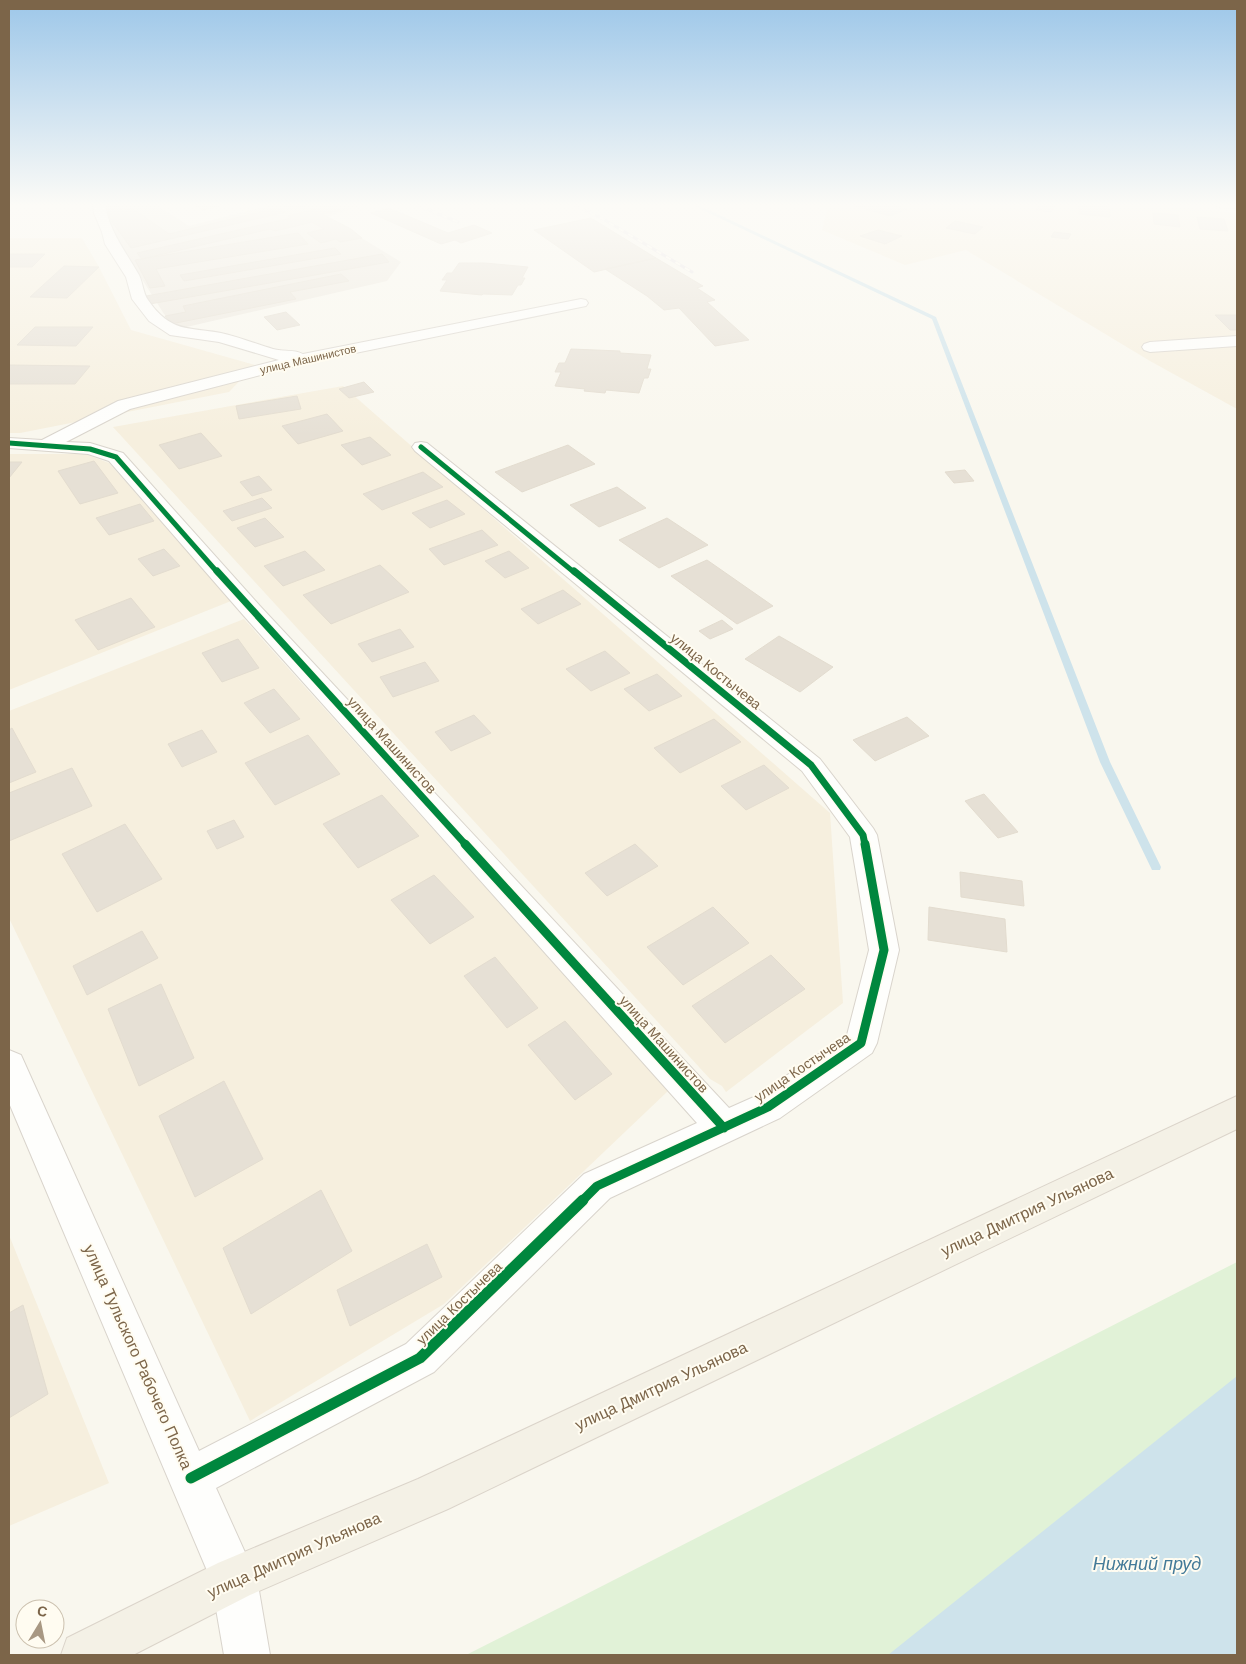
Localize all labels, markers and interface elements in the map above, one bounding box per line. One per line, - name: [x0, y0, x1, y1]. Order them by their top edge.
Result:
- street label: улица Машинистов: [259, 342, 357, 376]
- street label: улица Костычева: [667, 630, 765, 713]
- street label: улица Машинистов: [344, 693, 440, 797]
- street label: улица Машинистов: [616, 992, 712, 1096]
- street label: улица Костычева: [751, 1029, 853, 1105]
- street label: улица Дмитрия Ульянова: [938, 1165, 1116, 1259]
- street label: улица Тульского Рабочего Полка: [81, 1242, 195, 1472]
- street label: улица Костычева: [413, 1258, 505, 1348]
- street label: улица Дмитрия Ульянова: [572, 1339, 750, 1433]
- street label: улица Дмитрия Ульянова: [205, 1509, 383, 1601]
- water label: Нижний пруд: [1093, 1554, 1201, 1574]
- north arrow: [15, 1599, 65, 1649]
- text: С: [36, 1602, 49, 1620]

